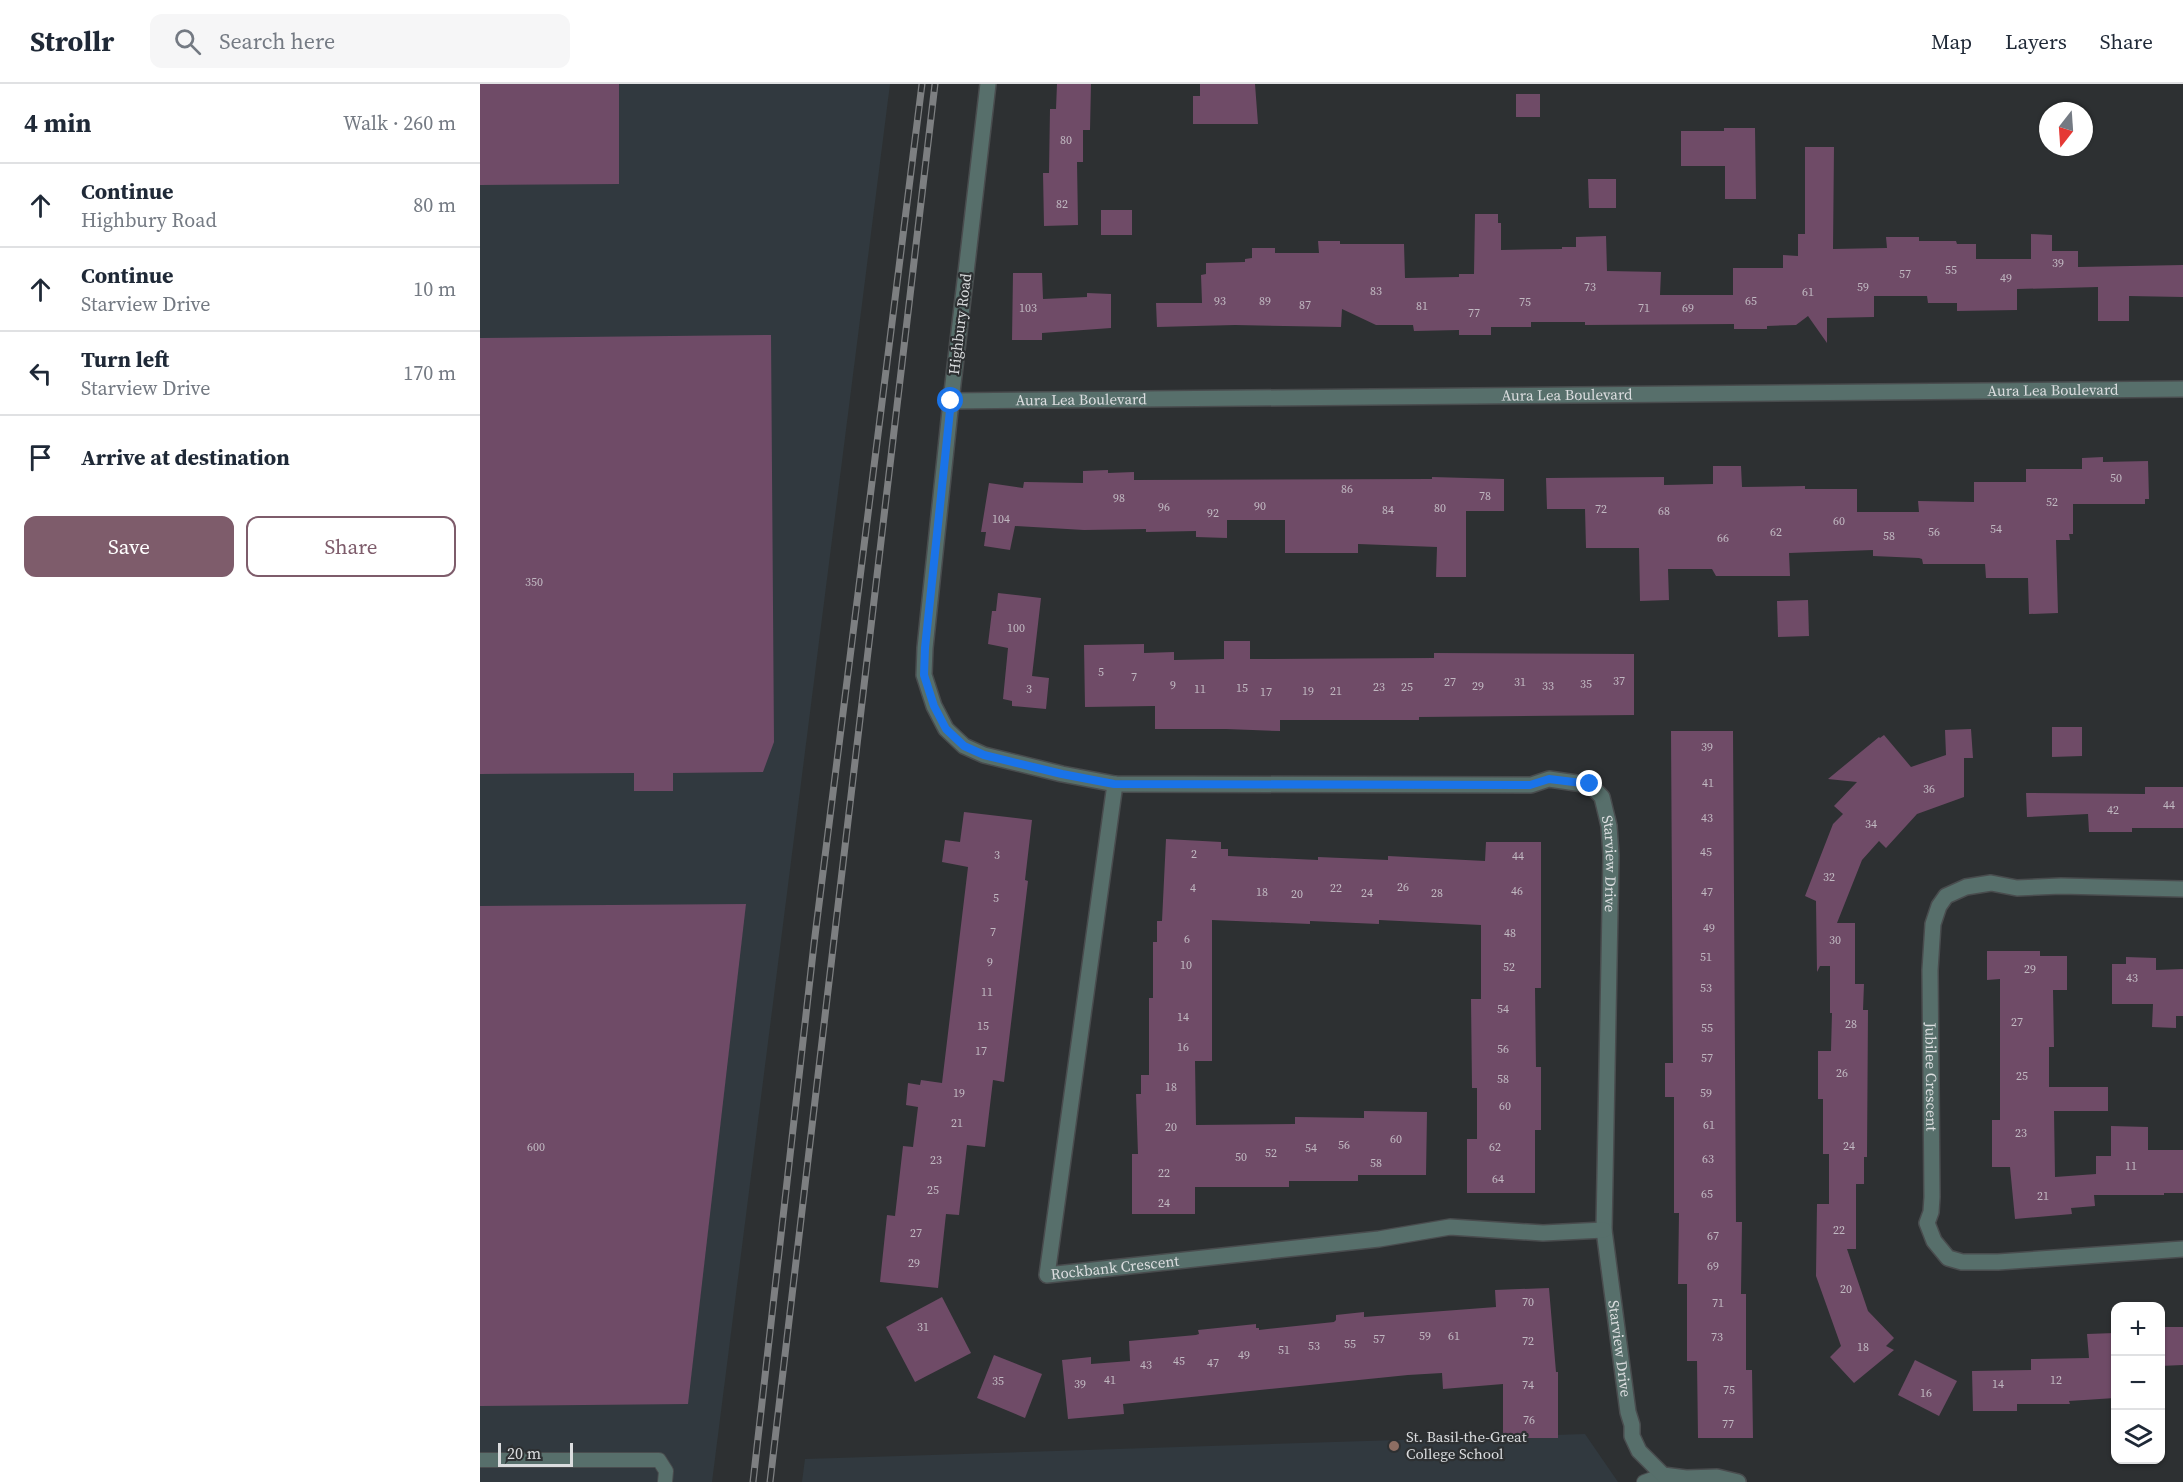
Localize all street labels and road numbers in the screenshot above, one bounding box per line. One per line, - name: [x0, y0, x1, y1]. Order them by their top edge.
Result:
- street label: Highbury Road: [943, 272, 976, 376]
- street label: Aura Lea Boulevard: [1987, 379, 2119, 401]
- street label: Aura Lea Boulevard: [1501, 383, 1633, 406]
- street label: Aura Lea Boulevard: [1015, 388, 1147, 410]
- street label: Starview Drive: [1597, 813, 1622, 913]
- street label: Jubilee Crescent: [1920, 1021, 1942, 1132]
- street label: Rockbank Crescent: [1050, 1250, 1180, 1285]
- street label: Starview Drive: [1603, 1299, 1637, 1399]

